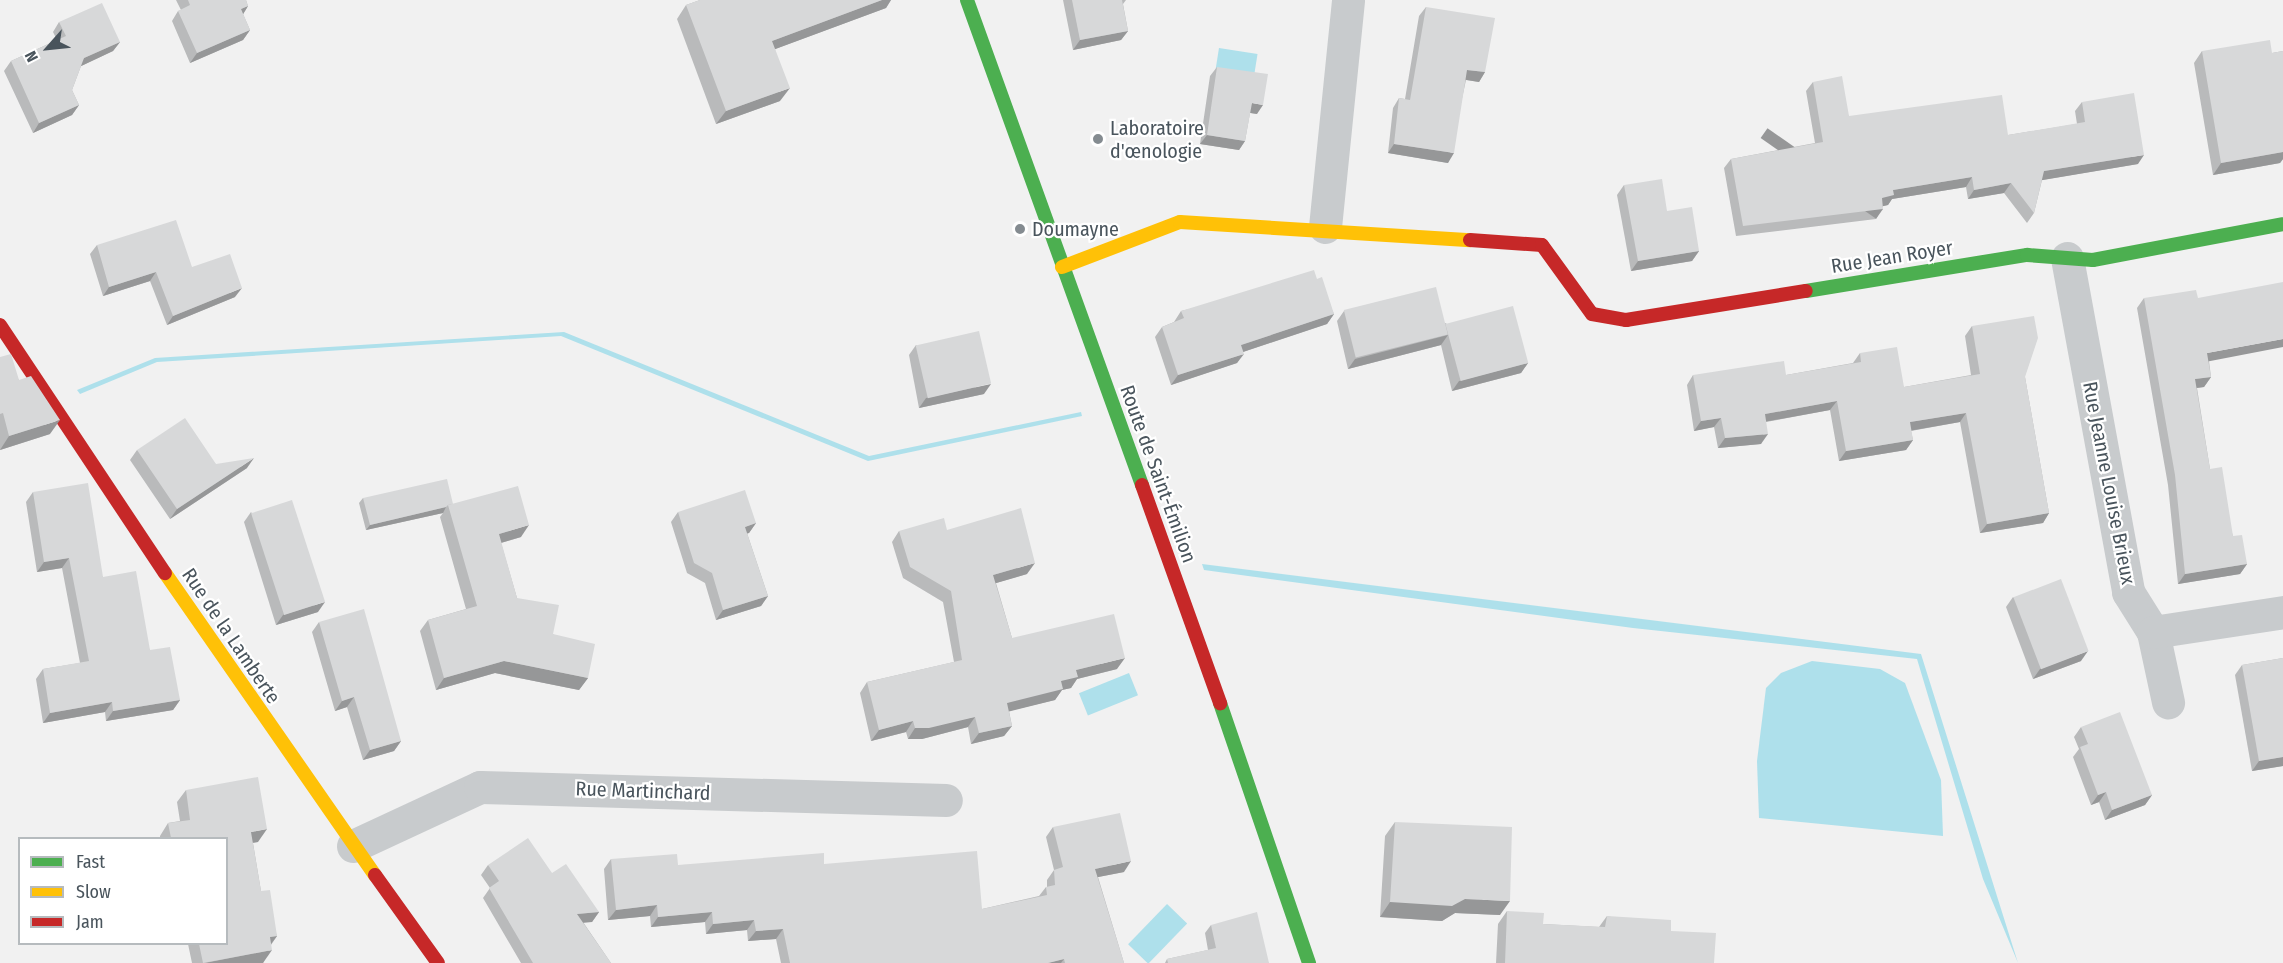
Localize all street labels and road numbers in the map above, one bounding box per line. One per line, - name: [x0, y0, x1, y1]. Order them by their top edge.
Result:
- street label: Rue Jean Royer: [1829, 236, 1955, 278]
- street label: Rue Jeanne Louise Brieux: [2078, 380, 2140, 586]
- street label: Route de Saint-Émilion: [1115, 382, 1201, 566]
- street label: Rue de la Lamberte: [177, 564, 285, 708]
- street label: Rue Martinchard: [575, 777, 711, 805]

